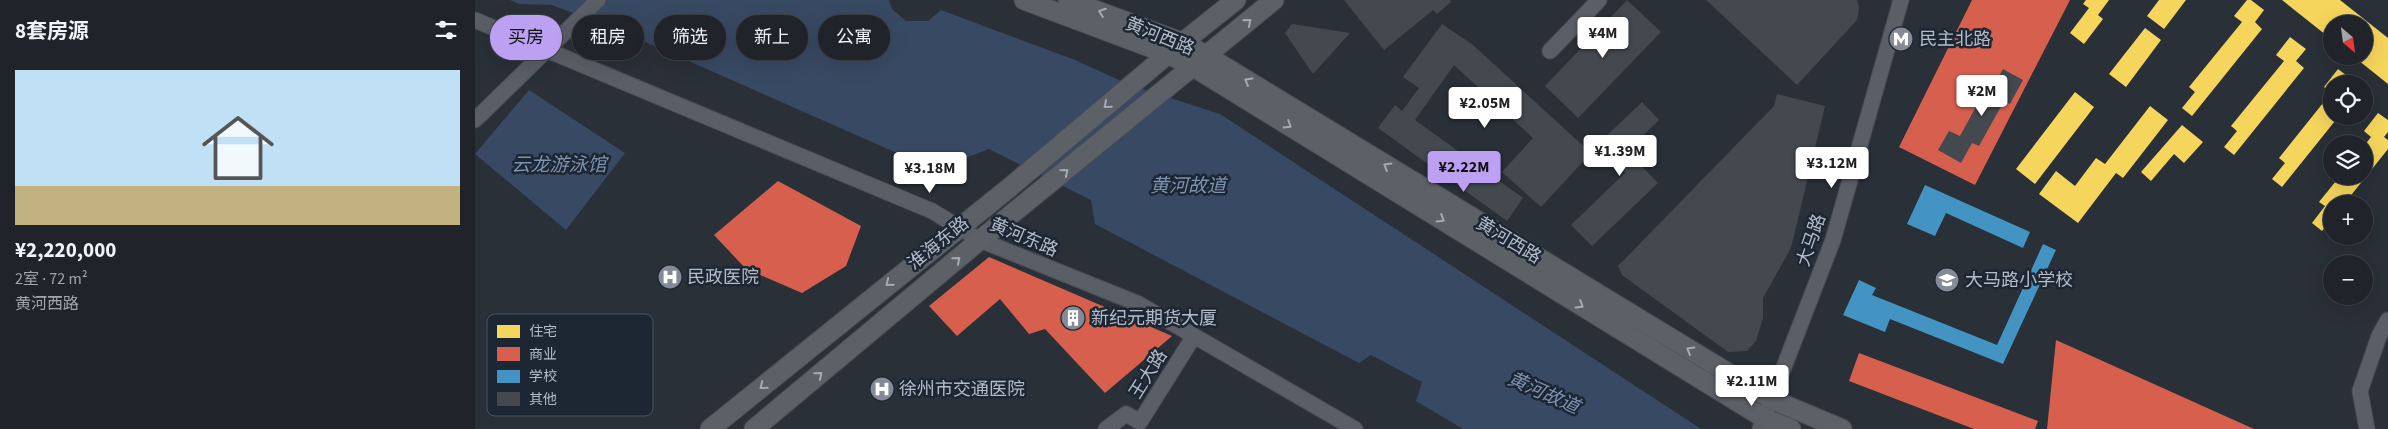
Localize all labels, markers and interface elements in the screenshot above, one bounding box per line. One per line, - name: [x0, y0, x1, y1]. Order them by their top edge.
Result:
- one-way arrow: [1098, 8, 1107, 18]
- street label: 黄河西路: [1122, 11, 1198, 62]
- chip: 买房: [490, 15, 562, 60]
- chip: 租房: [572, 15, 644, 60]
- chip: 筛选: [654, 15, 726, 60]
- chip: 新上: [736, 15, 808, 60]
- chip: 公寓: [818, 15, 890, 60]
- north arrow: [2323, 15, 2373, 65]
- map controls: [2323, 15, 2373, 305]
- text: 8套房源: [15, 16, 89, 46]
- icon: filters: [432, 16, 460, 44]
- pin: ¥4M: [1579, 17, 1627, 59]
- one-way arrow: [1242, 19, 1251, 27]
- text: ¥4M: [1588, 22, 1618, 44]
- metro station icon: 民主北路: [1888, 26, 1914, 52]
- place label: 民主北路: [1919, 27, 1991, 52]
- pin: ¥2M: [1958, 74, 2006, 117]
- button: locate: [2323, 75, 2373, 125]
- one-way arrow: [1245, 78, 1254, 88]
- text: ¥2M: [1967, 80, 1997, 102]
- pin: ¥2.05M: [1444, 86, 1526, 129]
- text: ¥2.05M: [1460, 92, 1510, 114]
- one-way arrow: [1104, 100, 1113, 108]
- icon: home: [193, 103, 283, 193]
- one-way arrow: [1283, 119, 1292, 129]
- pin: ¥1.39M: [1579, 134, 1661, 177]
- button: layers: [2323, 135, 2373, 185]
- text: ¥1.39M: [1595, 140, 1645, 162]
- pin: ¥3.12M: [1791, 146, 1873, 189]
- pin: ¥2.22M: [1423, 150, 1505, 193]
- water label: 云龙游泳馆: [511, 152, 609, 179]
- pin: ¥3.18M: [889, 152, 971, 194]
- text: ¥3.12M: [1807, 152, 1857, 174]
- text: ¥2.22M: [1439, 156, 1489, 178]
- text: ¥3.18M: [905, 157, 955, 179]
- one-way arrow: [1384, 162, 1393, 172]
- one-way arrow: [1060, 168, 1069, 177]
- water label: 黄河故道: [1150, 173, 1229, 200]
- button: +: [2323, 195, 2373, 245]
- street label: 淮海东路: [902, 211, 974, 276]
- street label: 黄河西路: [1471, 211, 1546, 270]
- street label: 大马路: [1791, 211, 1832, 270]
- street label: 黄河东路: [986, 212, 1062, 263]
- one-way arrow: [1436, 213, 1445, 223]
- text: ¥2,220,000: [15, 235, 116, 265]
- button: −: [2323, 255, 2373, 305]
- one-way arrow: [951, 256, 960, 265]
- hospital icon: 民政医院: [657, 264, 683, 290]
- place label: 民政医院: [687, 265, 759, 290]
- school or university icon: 大马路小学校: [1934, 267, 1960, 293]
- text: 2室 · 72 m²: [15, 268, 88, 290]
- place label: 大马路小学校: [1965, 268, 2073, 293]
- one-way arrow: [885, 278, 894, 287]
- text: 黄河西路: [15, 293, 79, 315]
- one-way arrow: [1574, 298, 1583, 308]
- building icon: 新纪元期货大厦: [1060, 305, 1086, 331]
- place label: 新纪元期货大厦: [1091, 306, 1217, 331]
- legend: [487, 314, 653, 416]
- text: 住宅: [529, 322, 557, 342]
- text: 商业: [529, 345, 557, 365]
- street label: 王大路: [1124, 345, 1173, 404]
- one-way arrow: [1687, 347, 1696, 357]
- pin: ¥2.11M: [1711, 364, 1793, 407]
- water label: 黄河故道: [1503, 366, 1586, 422]
- text: 学校: [529, 367, 557, 387]
- text: ¥2.11M: [1727, 370, 1777, 392]
- one-way arrow: [813, 372, 822, 381]
- hospital icon: 徐州市交通医院: [869, 376, 895, 402]
- place label: 徐州市交通医院: [899, 377, 1025, 402]
- one-way arrow: [759, 380, 768, 389]
- text: 其他: [529, 390, 557, 410]

